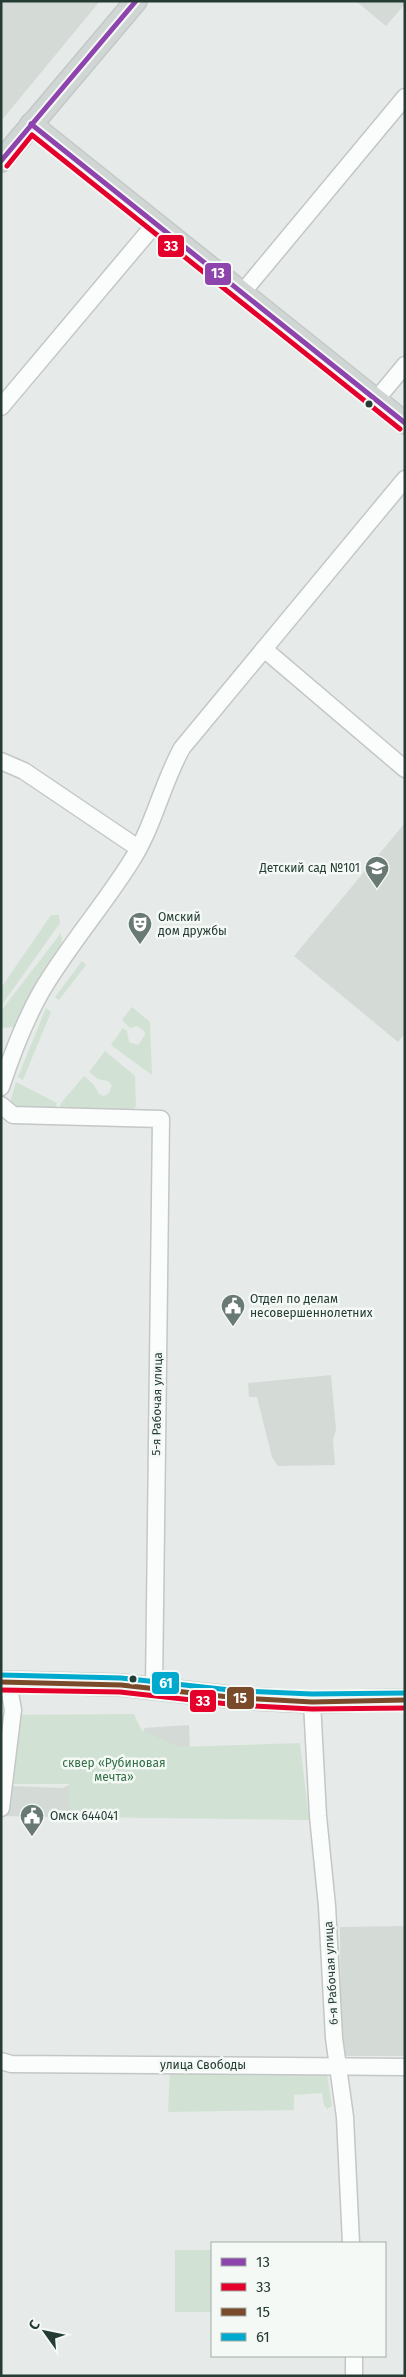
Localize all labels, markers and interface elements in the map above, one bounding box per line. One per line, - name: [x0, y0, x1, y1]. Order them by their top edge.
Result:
- line badge: 33: [157, 234, 185, 258]
- text: 33: [163, 238, 178, 255]
- line badge: 13: [204, 262, 232, 286]
- text: 13: [211, 265, 225, 282]
- unlabelled marker: [364, 399, 374, 409]
- school or university icon: Детский сад №101: [364, 855, 390, 889]
- place label: Детский сад №101: [258, 861, 360, 875]
- place label: Омский дом дружбы: [158, 910, 227, 938]
- theatre icon: Омский дом дружбы: [127, 911, 153, 945]
- place label: Отдел по делам несовершеннолетних: [250, 1292, 373, 1320]
- public building icon: Отдел по делам несовершеннолетних: [220, 1293, 246, 1327]
- street label: 5-я Рабочая улица: [149, 1352, 165, 1456]
- line badge: 61: [151, 1671, 180, 1695]
- unlabelled marker: [128, 1674, 138, 1684]
- text: 61: [159, 1675, 173, 1692]
- line badge: 15: [226, 1686, 255, 1710]
- line badge: 33: [189, 1689, 217, 1713]
- text: 15: [233, 1690, 247, 1707]
- text: 33: [195, 1693, 210, 1710]
- park label: сквер «Рубиновая мечта»: [62, 1756, 166, 1784]
- public building icon: Омск 644041: [19, 1803, 45, 1837]
- place label: Омск 644041: [50, 1809, 118, 1823]
- street label: 6-я Рабочая улица: [321, 1921, 341, 2025]
- street label: улица Свободы: [160, 2058, 246, 2072]
- legend: [211, 2242, 386, 2357]
- text: 13: [256, 2253, 270, 2271]
- text: 33: [256, 2278, 271, 2296]
- text: 15: [256, 2303, 270, 2321]
- north arrow: [20, 2307, 70, 2357]
- text: С: [25, 2317, 44, 2333]
- text: 61: [256, 2328, 270, 2346]

